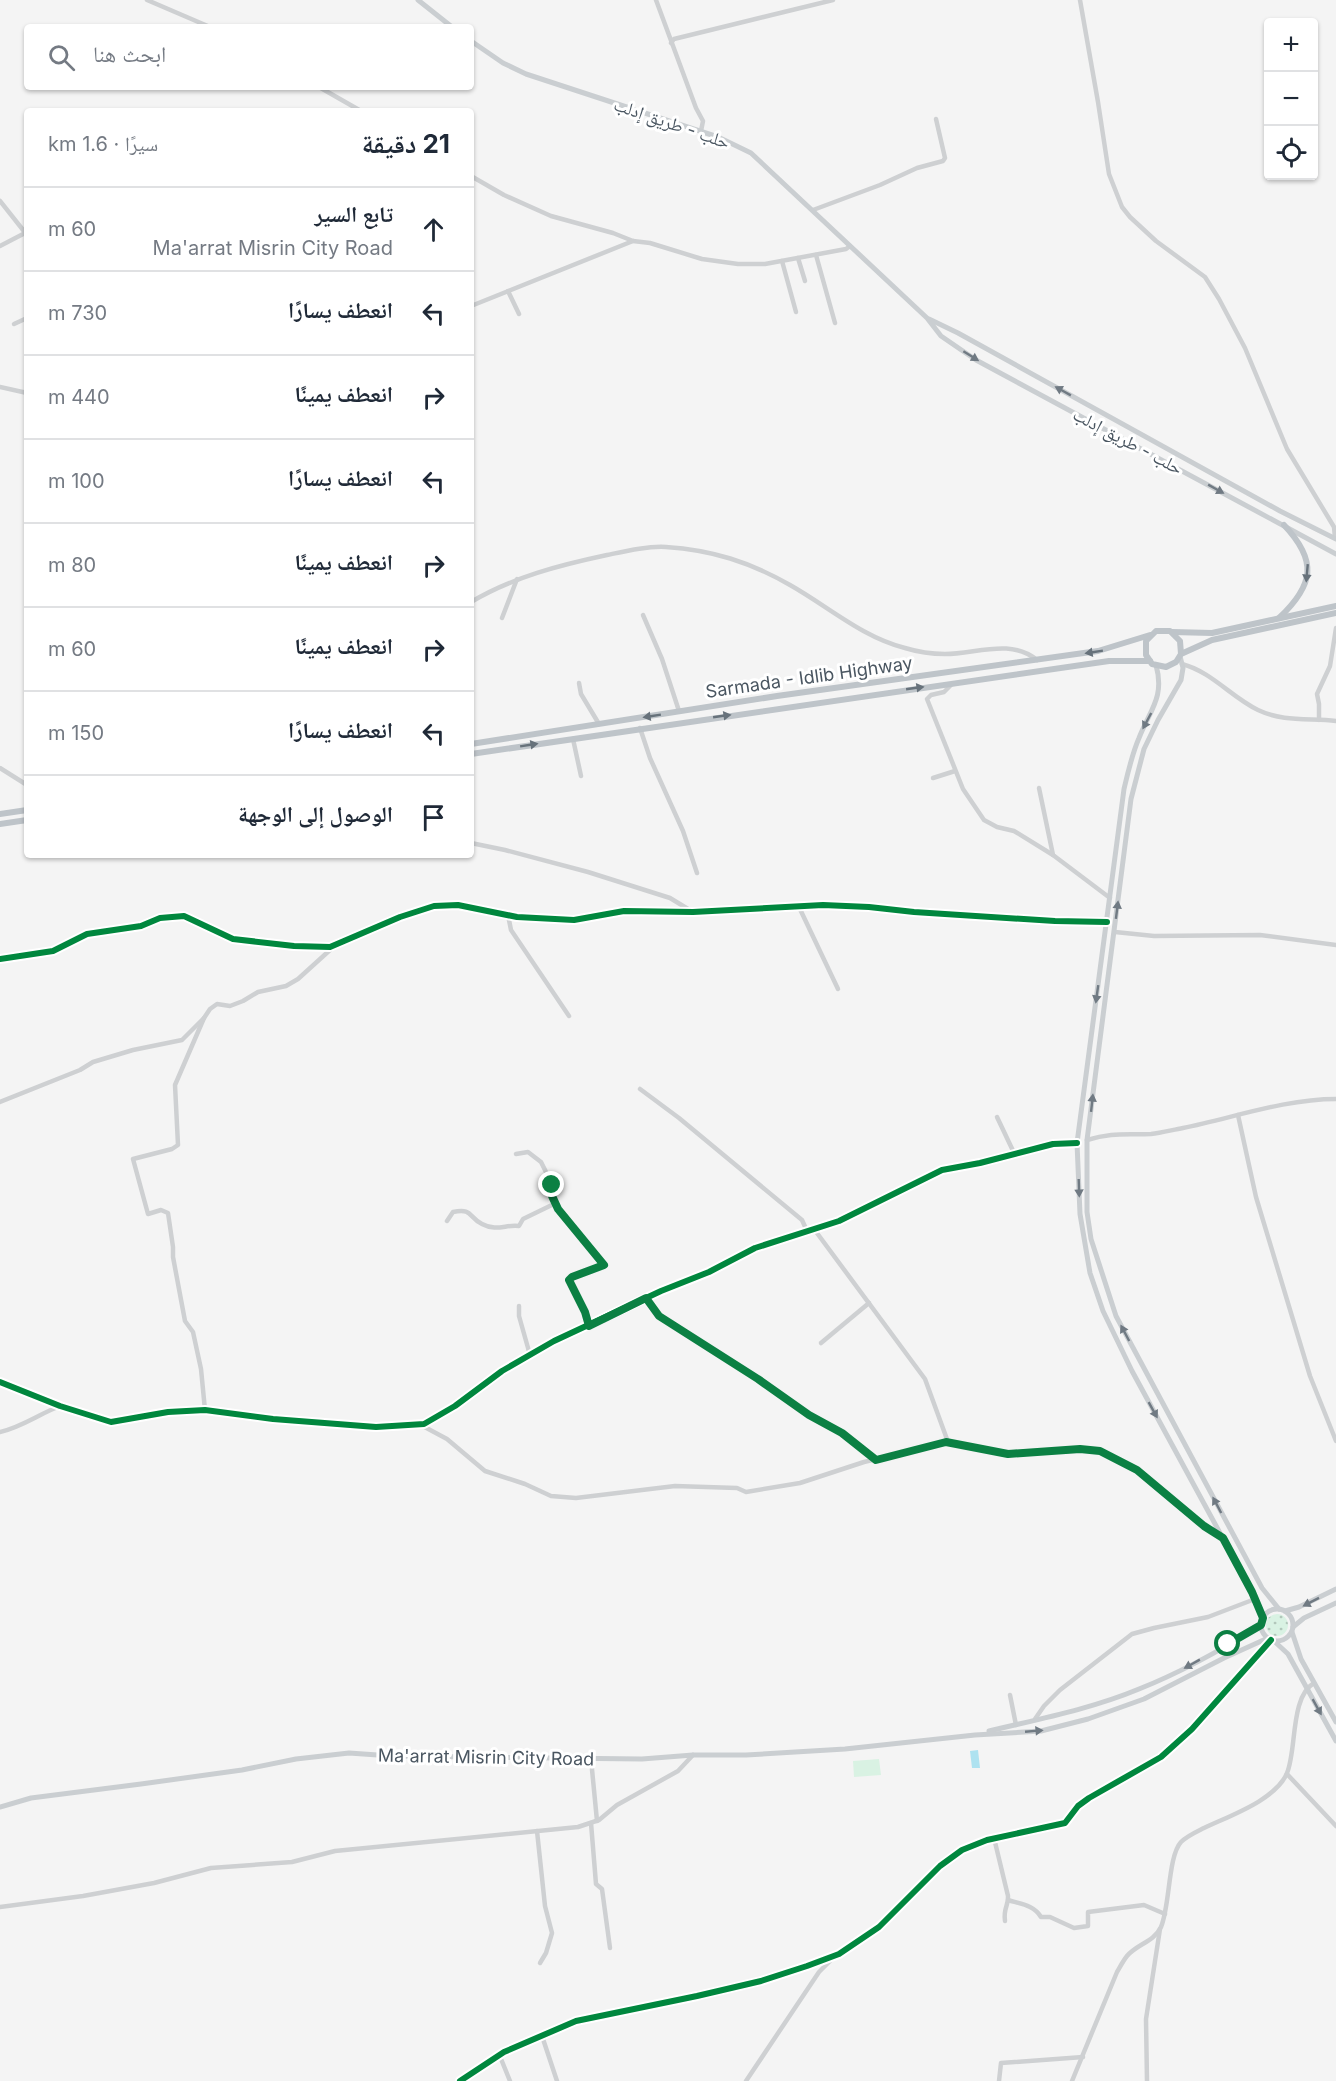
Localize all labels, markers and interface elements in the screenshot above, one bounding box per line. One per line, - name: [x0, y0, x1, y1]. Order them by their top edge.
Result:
- map controls: [1264, 18, 1318, 180]
- button: +: [1264, 18, 1318, 72]
- search box: [24, 24, 474, 90]
- icon: search: [45, 41, 78, 74]
- text: ابحث هنا: [93, 41, 166, 67]
- button: −: [1264, 72, 1318, 126]
- street label: حلب - طريق إدلب: [611, 93, 733, 154]
- button: locate: [1264, 126, 1318, 180]
- text: 21 دقيقة: [362, 128, 450, 159]
- text: سيرًا · 1.6 km: [48, 132, 158, 156]
- text: تابع السير: [314, 201, 393, 227]
- icon: ahead: [417, 213, 450, 246]
- text: 60 m: [48, 217, 96, 241]
- text: Ma'arrat Misrin City Road: [153, 236, 393, 260]
- text: انعطف يسارًا: [288, 297, 393, 323]
- icon: left: [417, 297, 450, 330]
- text: 730 m: [48, 301, 107, 325]
- one-way arrow: [963, 350, 979, 361]
- text: انعطف يمينًا: [294, 381, 393, 407]
- icon: right: [417, 381, 450, 414]
- text: 440 m: [48, 385, 110, 409]
- one-way arrow: [1055, 386, 1071, 397]
- street label: حلب - طريق إدلب: [1069, 403, 1186, 480]
- text: انعطف يسارًا: [288, 465, 393, 491]
- icon: left: [417, 465, 450, 498]
- text: 100 m: [48, 469, 105, 493]
- one-way arrow: [1208, 484, 1225, 494]
- text: انعطف يمينًا: [294, 549, 393, 575]
- icon: right: [417, 549, 450, 582]
- text: 80 m: [48, 553, 96, 577]
- one-way arrow: [1302, 564, 1312, 583]
- text: انعطف يمينًا: [294, 633, 393, 659]
- icon: right: [417, 633, 450, 666]
- text: 60 m: [48, 637, 96, 661]
- one-way arrow: [1084, 647, 1103, 656]
- street label: Sarmada - Idlib Highway: [704, 652, 914, 702]
- one-way arrow: [905, 684, 924, 693]
- one-way arrow: [642, 711, 661, 720]
- one-way arrow: [712, 712, 731, 721]
- one-way arrow: [1142, 713, 1152, 730]
- text: انعطف يسارًا: [288, 717, 393, 743]
- icon: left: [417, 717, 450, 750]
- text: 150 m: [48, 721, 104, 745]
- one-way arrow: [519, 741, 538, 750]
- text: الوصول إلى الوجهة: [238, 801, 393, 827]
- icon: arrive: [417, 801, 450, 834]
- one-way arrow: [1113, 900, 1122, 919]
- one-way arrow: [1092, 985, 1101, 1004]
- one-way arrow: [1087, 1093, 1096, 1112]
- route end: [538, 1171, 564, 1197]
- one-way arrow: [1074, 1178, 1083, 1197]
- one-way arrow: [1120, 1324, 1130, 1341]
- one-way arrow: [1148, 1401, 1158, 1418]
- one-way arrow: [1212, 1496, 1222, 1513]
- one-way arrow: [1302, 1596, 1320, 1606]
- route start: [1214, 1630, 1240, 1656]
- one-way arrow: [1183, 1659, 1200, 1669]
- one-way arrow: [1312, 1698, 1322, 1715]
- one-way arrow: [1024, 1726, 1043, 1736]
- street label: Ma'arrat Misrin City Road: [378, 1745, 594, 1769]

